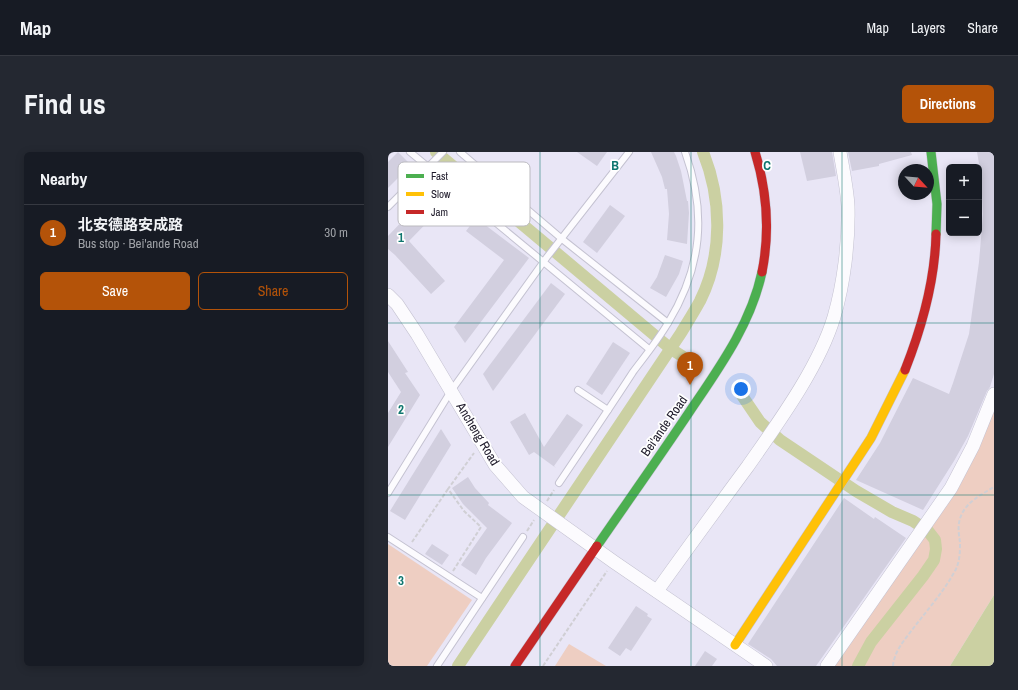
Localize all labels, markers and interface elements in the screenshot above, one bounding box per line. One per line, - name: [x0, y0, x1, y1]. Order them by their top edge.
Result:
- text: Map: [20, 15, 51, 41]
- text: Map: [867, 19, 889, 37]
- text: Layers: [911, 19, 945, 37]
- text: Share: [967, 19, 998, 37]
- text: Find us: [24, 85, 106, 123]
- button: Directions: [902, 85, 994, 123]
- text: B: [611, 157, 619, 174]
- text: C: [763, 157, 771, 174]
- legend: [398, 162, 530, 226]
- north arrow: [898, 164, 934, 200]
- map controls: [946, 164, 982, 236]
- button: +: [946, 164, 982, 200]
- text: Nearby: [40, 167, 87, 190]
- text: Fast: [431, 169, 449, 183]
- text: Slow: [431, 187, 451, 201]
- button: −: [946, 200, 982, 236]
- text: Jam: [431, 205, 448, 219]
- text: 北安德路安成路: [78, 214, 183, 235]
- text: 1: [50, 224, 56, 241]
- text: 30 m: [324, 224, 348, 241]
- text: 1: [398, 229, 404, 246]
- text: Bus stop · Bei'ande Road: [78, 235, 199, 252]
- button: Save: [40, 272, 190, 310]
- button: Share: [198, 272, 348, 310]
- pin: 1: [677, 352, 703, 385]
- your location: [731, 379, 751, 399]
- street label: Bei'ande Road: [637, 392, 691, 460]
- street label: Ancheng Road: [452, 399, 503, 469]
- text: 2: [398, 401, 404, 418]
- text: 3: [398, 572, 404, 589]

